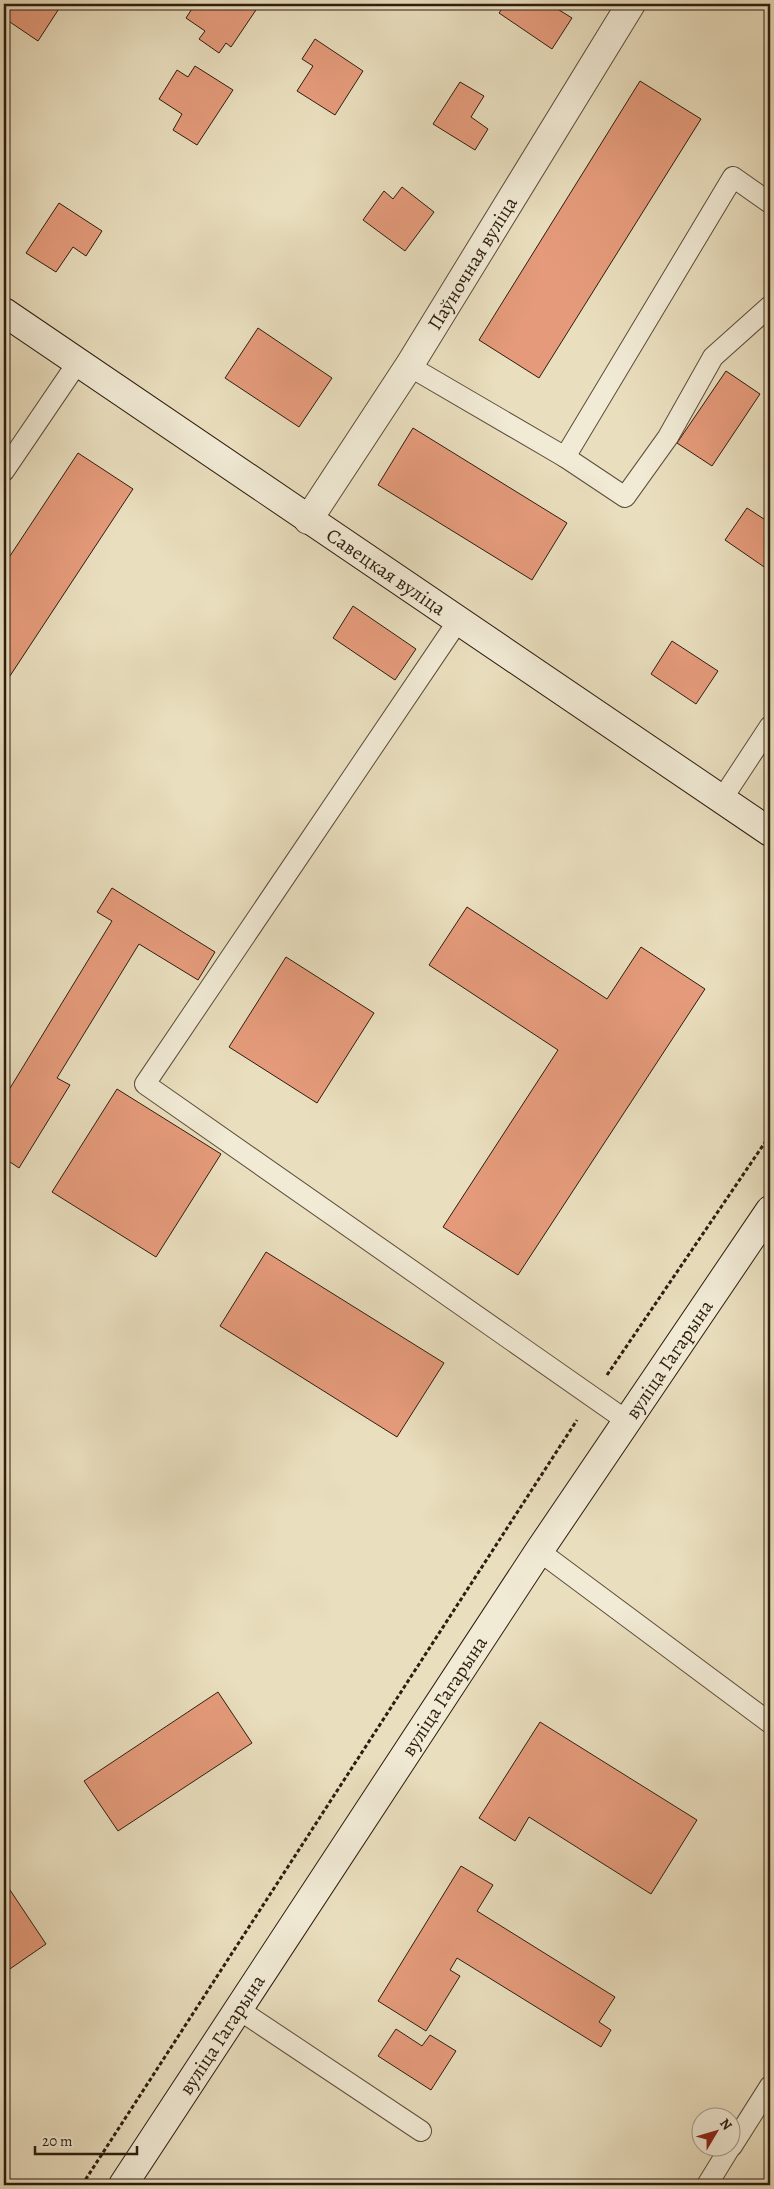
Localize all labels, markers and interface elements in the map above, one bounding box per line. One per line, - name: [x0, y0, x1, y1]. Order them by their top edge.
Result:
- street label: Паўночная вуліца: [421, 191, 524, 335]
- street label: Савецкая вуліца: [321, 522, 452, 623]
- street label: вуліца Гагарына: [619, 1294, 720, 1424]
- street label: вуліца Гагарына: [395, 1630, 494, 1762]
- street label: вуліца Гагарына: [173, 1969, 272, 2100]
- north arrow: [692, 2106, 742, 2156]
- text: N: [715, 2114, 736, 2134]
- scale bar: [35, 2124, 138, 2156]
- text: 20 m: [42, 2131, 73, 2151]

